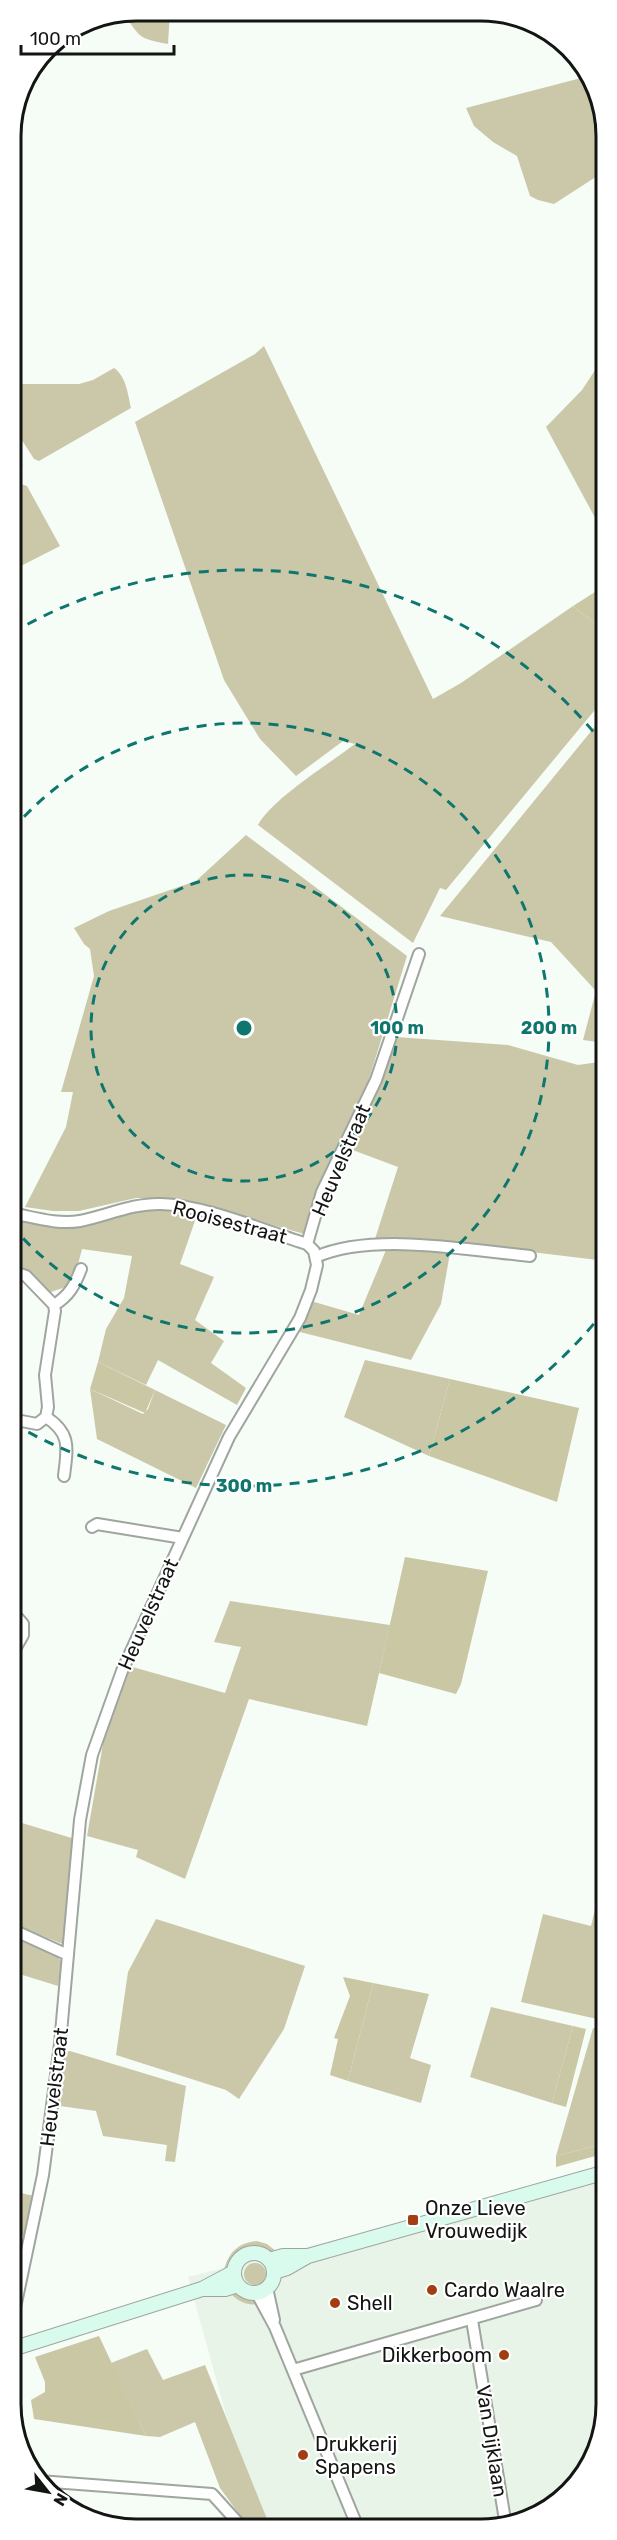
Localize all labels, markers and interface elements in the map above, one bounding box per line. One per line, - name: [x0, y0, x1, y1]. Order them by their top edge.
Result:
- scale bar: [21, 18, 174, 56]
- text: 100 m: [30, 28, 81, 50]
- text: 100 m: [370, 1017, 424, 1039]
- text: 200 m: [521, 1017, 577, 1039]
- centre of rings: [234, 1018, 254, 1038]
- street label: Heuvelstraat: [307, 1100, 375, 1220]
- street label: Rooisestraat: [170, 1195, 290, 1249]
- text: 300 m: [216, 1475, 272, 1497]
- street label: Heuvelstraat: [113, 1554, 183, 1673]
- street label: Heuvelstraat: [35, 2026, 73, 2148]
- place label: Onze Lieve Vrouwedijk: [425, 2196, 528, 2243]
- marker: Onze Lieve Vrouwedijk: [406, 2213, 420, 2227]
- place label: Cardo Waalre: [444, 2278, 565, 2302]
- marker: Cardo Waalre: [425, 2283, 439, 2297]
- place label: Shell: [347, 2291, 393, 2315]
- marker: Shell: [328, 2296, 342, 2310]
- place label: Dikkerboom: [382, 2343, 492, 2367]
- marker: Dikkerboom: [497, 2348, 511, 2362]
- street label: Van Dijklaan: [471, 2383, 513, 2499]
- place label: Drukkerij Spapens: [315, 2432, 397, 2479]
- marker: Drukkerij Spapens: [296, 2448, 310, 2462]
- north arrow: [18, 2462, 78, 2522]
- text: N: [49, 2490, 72, 2509]

